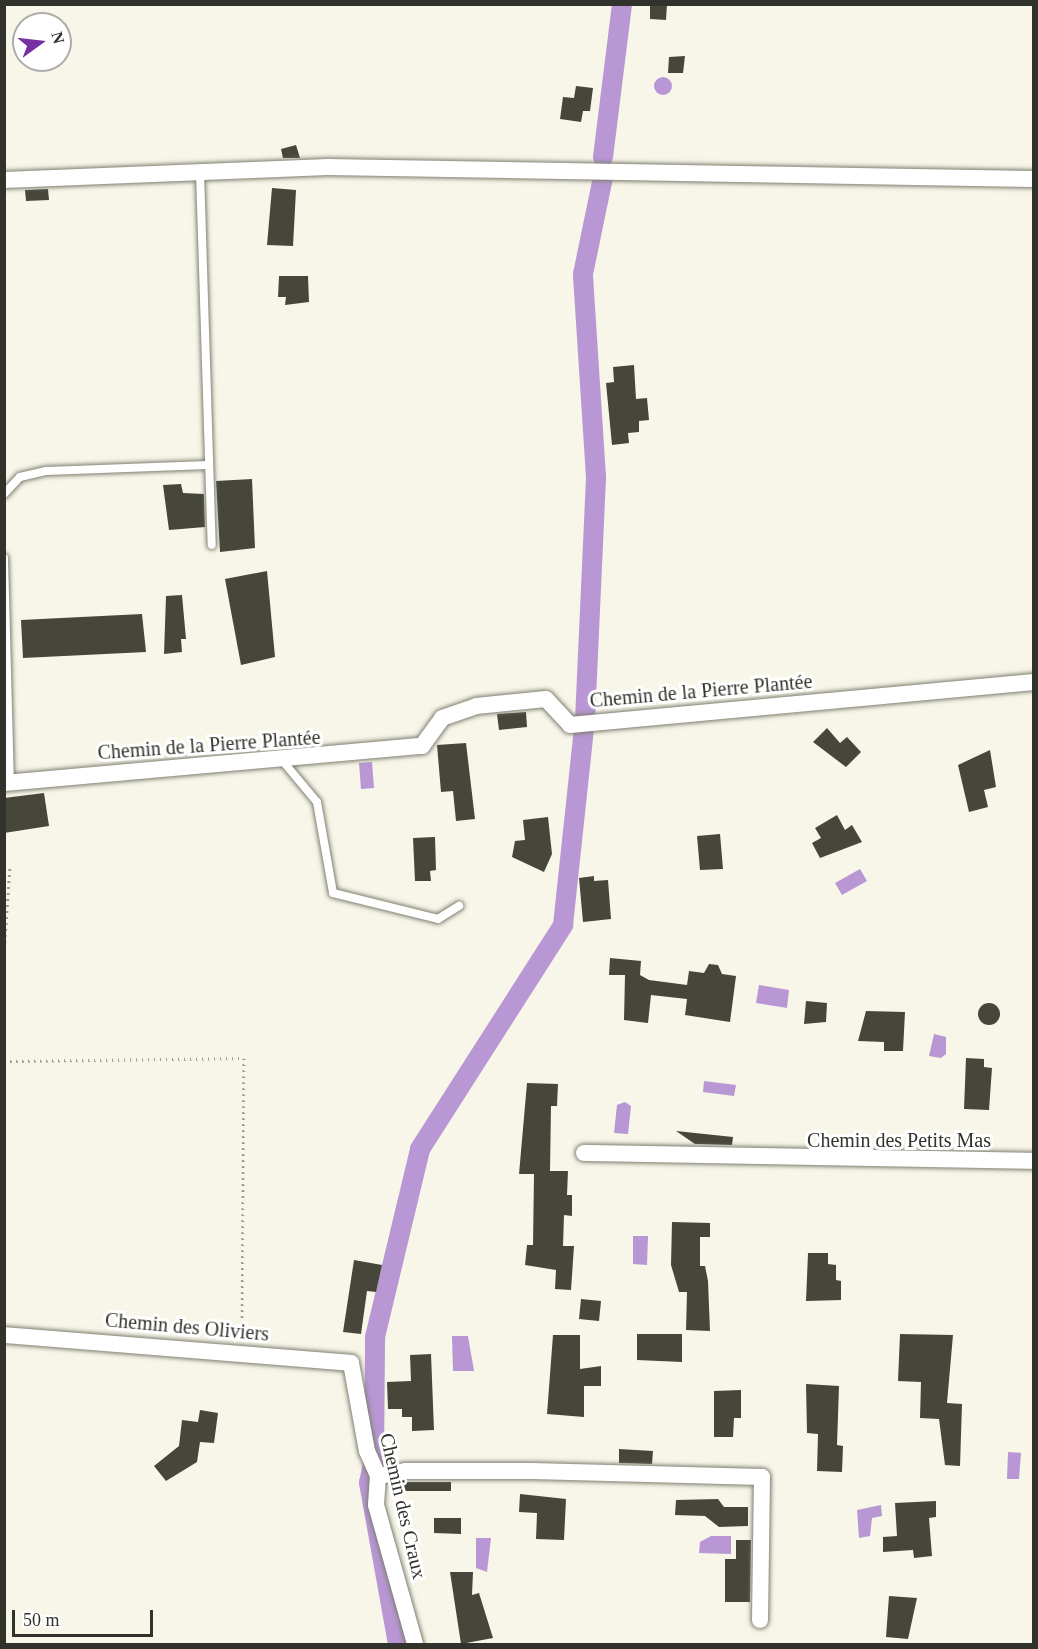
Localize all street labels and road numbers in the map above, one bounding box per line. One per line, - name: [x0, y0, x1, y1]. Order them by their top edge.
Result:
- street label: Chemin de la Pierre Plantée: [589, 669, 813, 713]
- street label: Chemin de la Pierre Plantée: [97, 725, 321, 765]
- street label: Chemin des Petits Mas: [807, 1128, 991, 1152]
- street label: Chemin des Oliviers: [104, 1308, 270, 1346]
- street label: Chemin des Craux: [375, 1431, 431, 1581]

